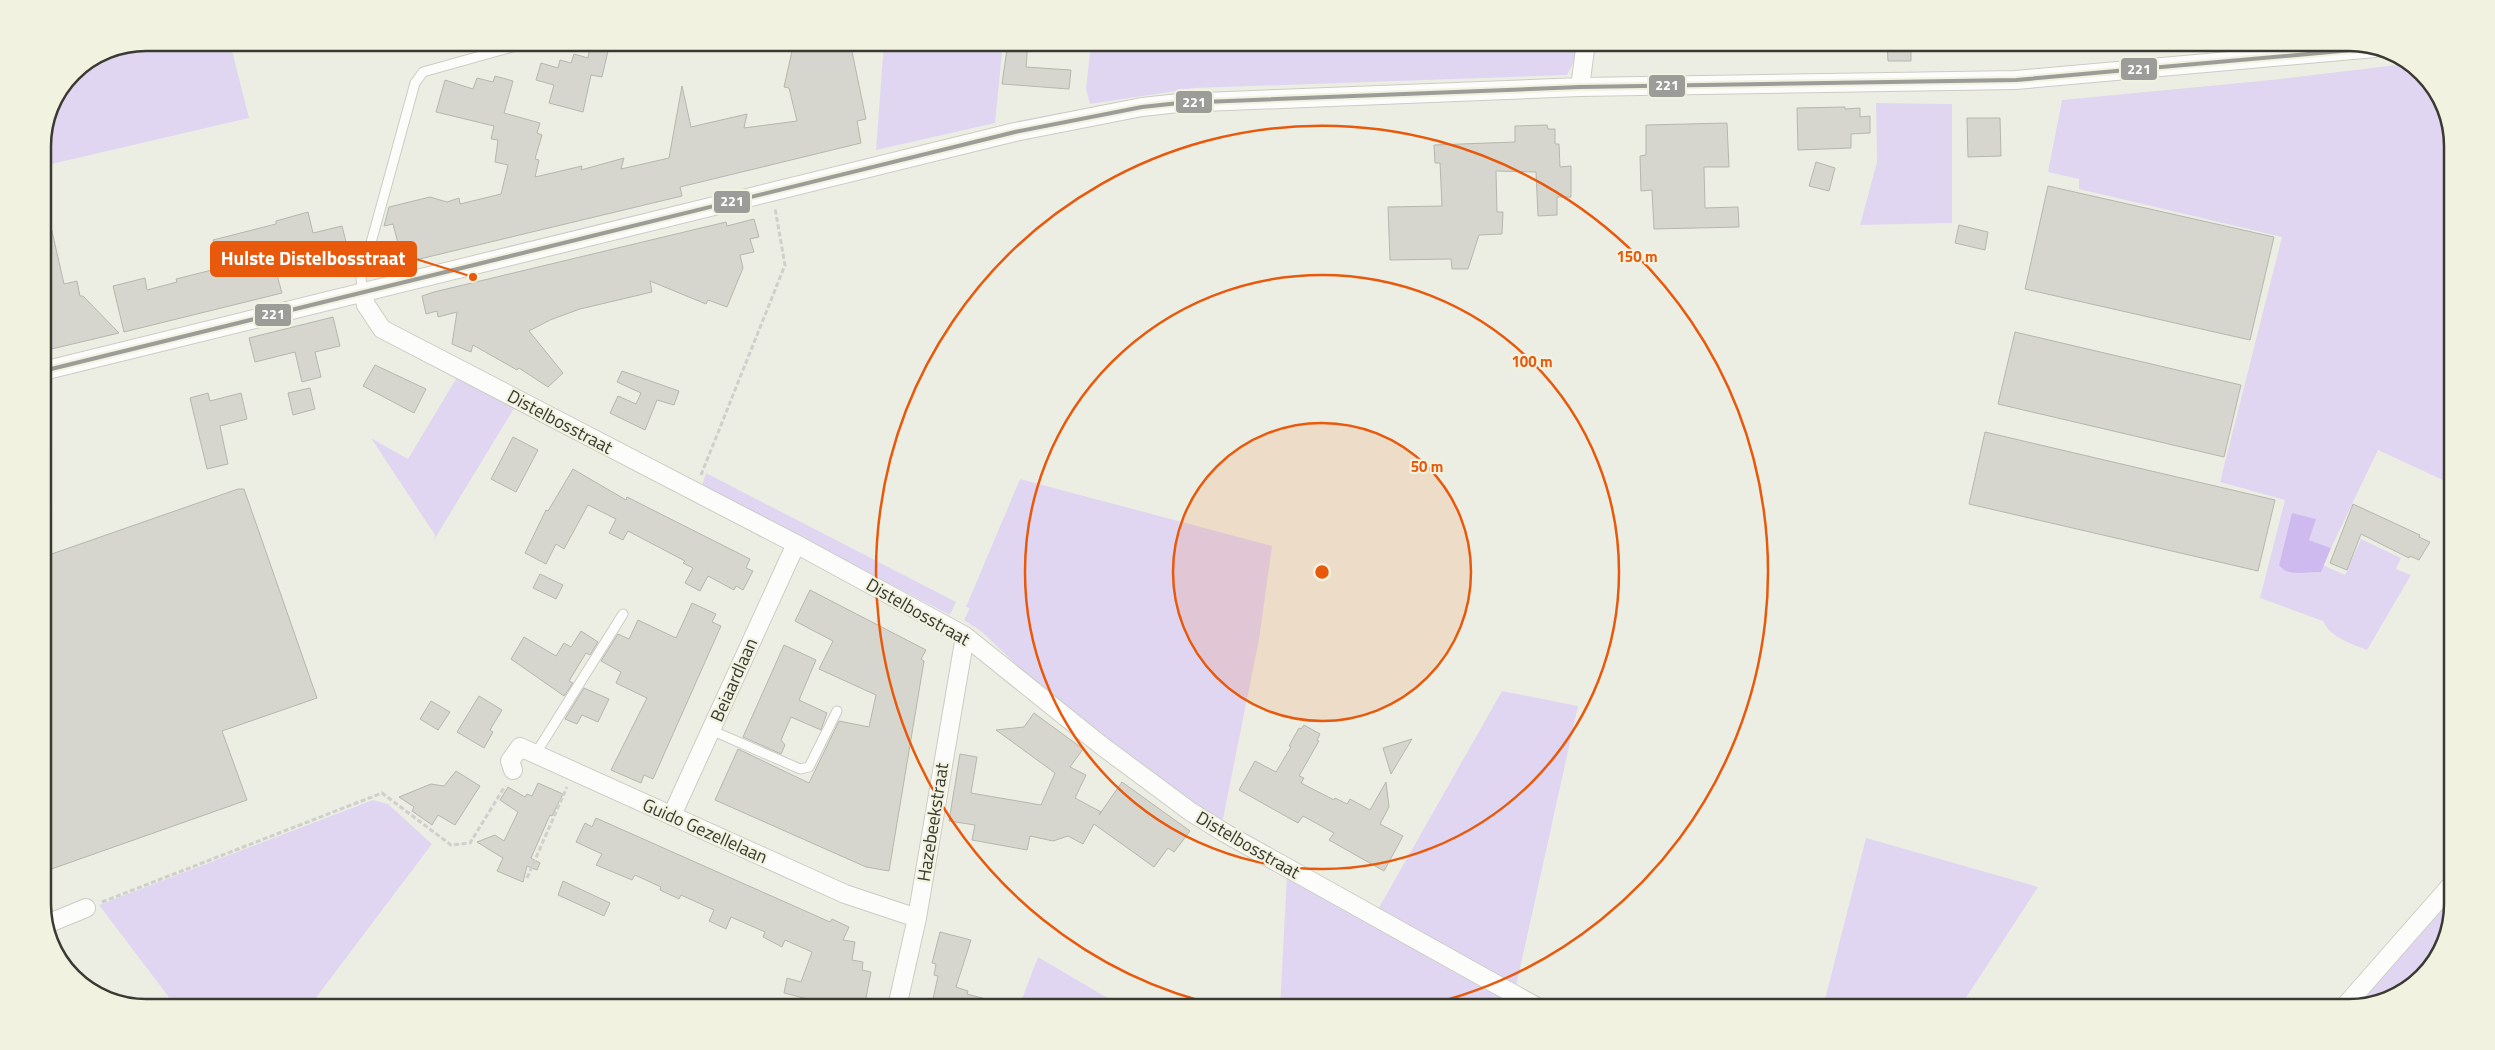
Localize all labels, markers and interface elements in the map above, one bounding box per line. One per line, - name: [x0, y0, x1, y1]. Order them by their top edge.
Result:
- line badge: 221: [2120, 57, 2158, 81]
- text: 221: [2127, 58, 2151, 79]
- line badge: 221: [1648, 74, 1686, 98]
- text: 221: [1655, 74, 1679, 95]
- line badge: 221: [1175, 90, 1213, 114]
- text: 221: [1182, 91, 1206, 112]
- line badge: 221: [713, 190, 751, 214]
- text: 221: [720, 190, 744, 211]
- callout: Hulste Distelbosstraat: [211, 242, 416, 276]
- text: Hulste Distelbosstraat: [221, 243, 405, 272]
- text: 150 m: [1616, 245, 1658, 268]
- line badge: 221: [254, 303, 292, 327]
- text: 221: [261, 303, 285, 324]
- text: 100 m: [1511, 350, 1553, 373]
- street label: Distelbosstraat: [503, 382, 618, 461]
- text: 50 m: [1411, 455, 1443, 478]
- centre of rings: [1313, 563, 1331, 581]
- street label: Distelbosstraat: [861, 571, 976, 653]
- street label: Beiaardlaan: [703, 633, 764, 726]
- street label: Hazebeekstraat: [910, 760, 955, 883]
- street label: Guido Gezellelaan: [638, 791, 772, 870]
- street label: Distelbosstraat: [1191, 804, 1306, 886]

